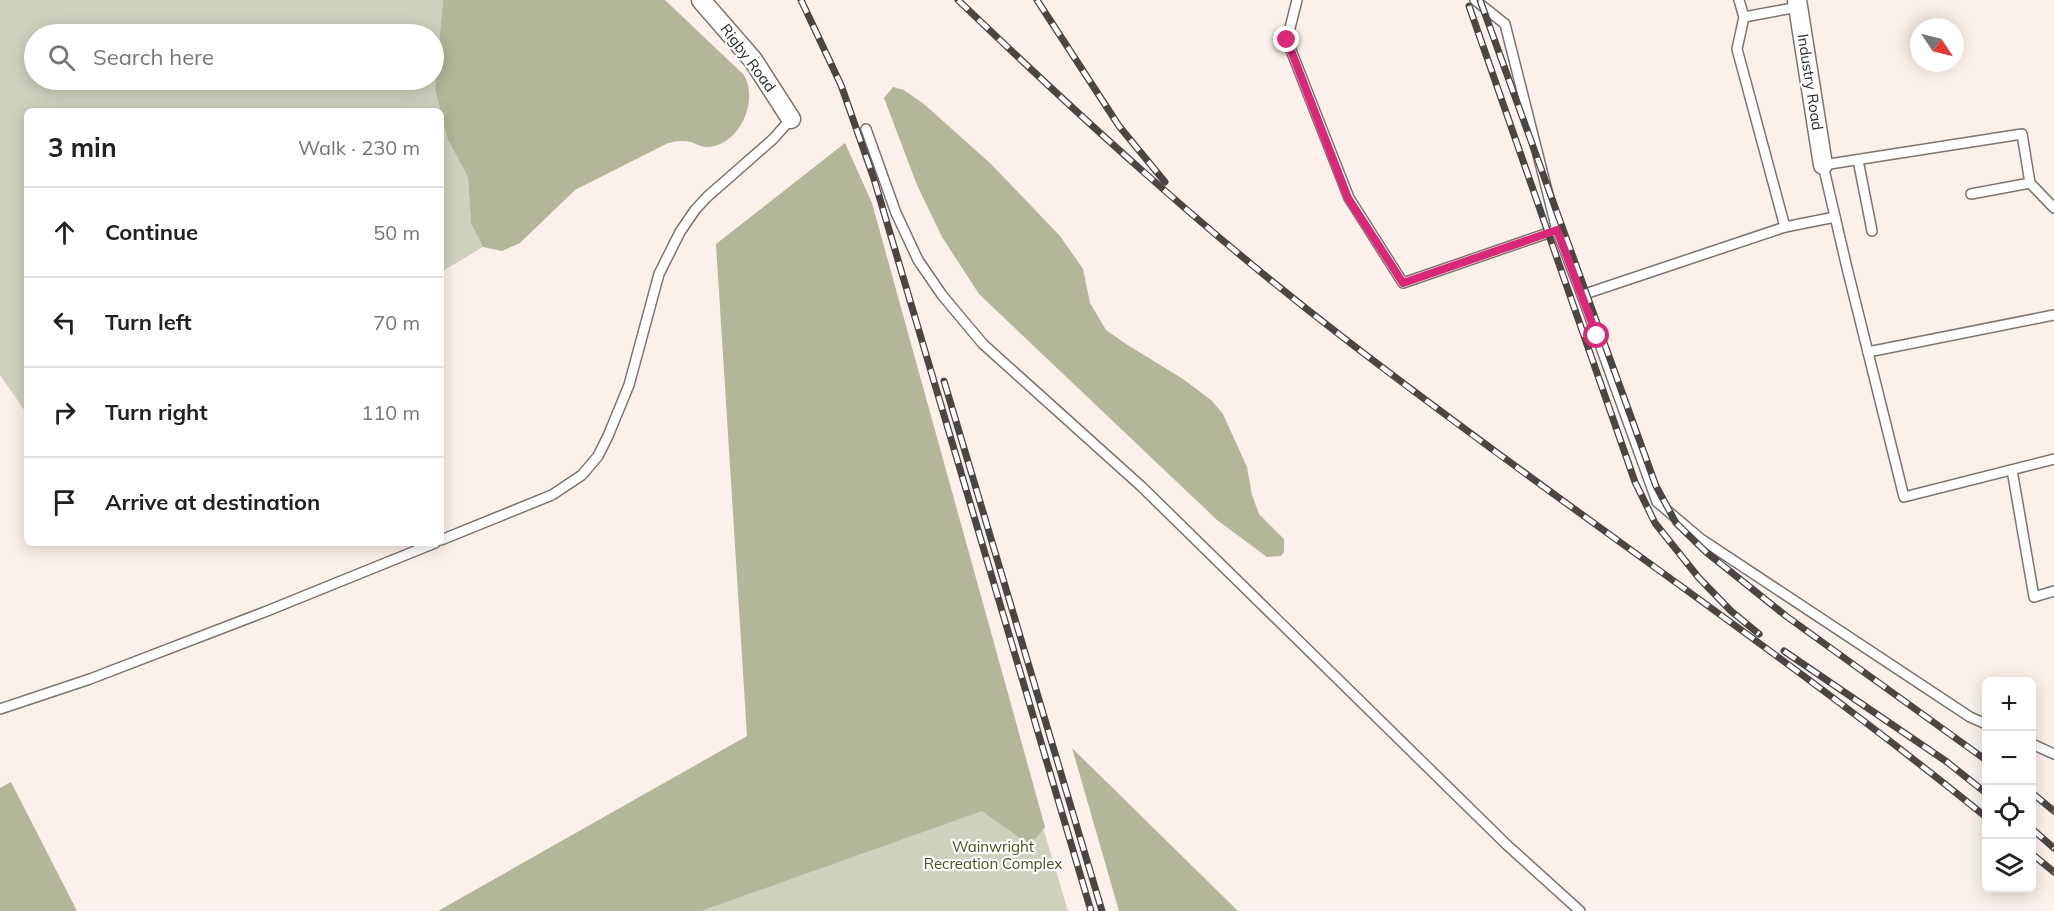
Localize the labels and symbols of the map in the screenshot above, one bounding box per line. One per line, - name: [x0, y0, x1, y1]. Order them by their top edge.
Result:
- north arrow: [1910, 18, 1964, 72]
- street label: Rigby Road: [717, 20, 780, 96]
- route end: [1273, 26, 1299, 52]
- street label: Industry Road: [1793, 32, 1828, 132]
- route start: [1583, 322, 1609, 348]
- park label: Wainwright Recreation Complex: [924, 837, 1062, 873]

